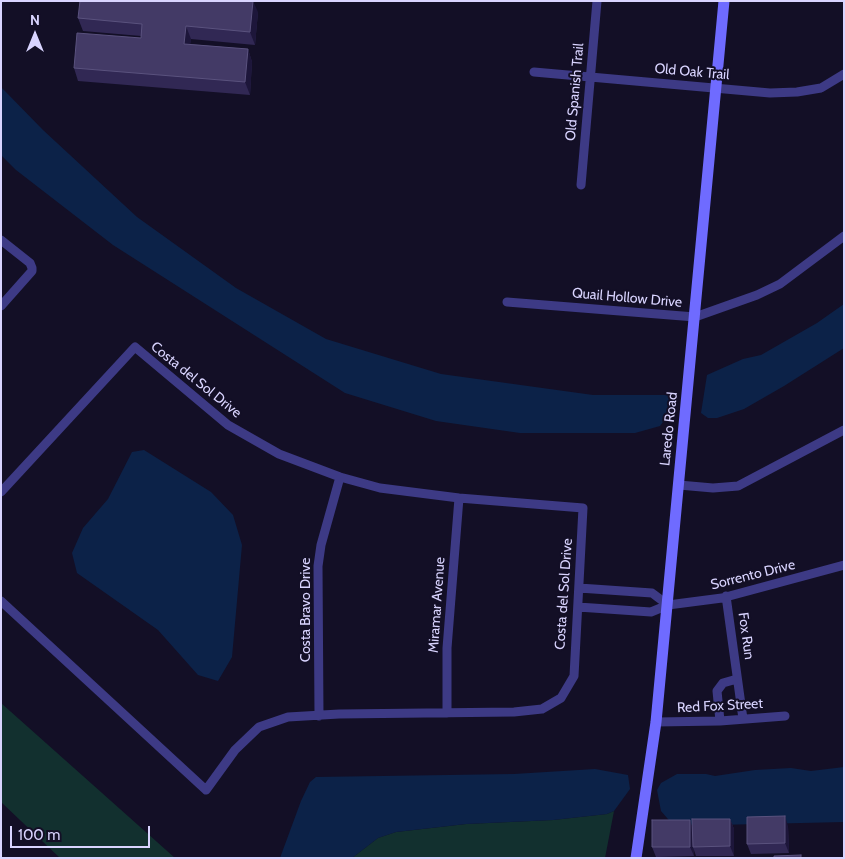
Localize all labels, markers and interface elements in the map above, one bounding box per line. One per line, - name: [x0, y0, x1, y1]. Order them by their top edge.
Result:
- north arrow: [10, 10, 60, 60]
- text: N: [30, 11, 40, 29]
- street label: Old Spanish Trail: [562, 42, 588, 142]
- street label: Old Oak Trail: [654, 60, 730, 84]
- street label: Quail Hollow Drive: [571, 285, 683, 311]
- street label: Costa del Sol Drive: [147, 338, 245, 422]
- street label: Laredo Road: [657, 391, 681, 467]
- street label: Costa del Sol Drive: [552, 538, 576, 650]
- street label: Miramar Avenue: [425, 556, 449, 654]
- street label: Sorrento Drive: [709, 556, 797, 594]
- street label: Costa Bravo Drive: [298, 558, 314, 662]
- street label: Fox Run: [734, 611, 758, 661]
- street label: Red Fox Street: [677, 695, 763, 717]
- scale bar: [12, 816, 152, 848]
- text: 100 m: [18, 826, 60, 844]

